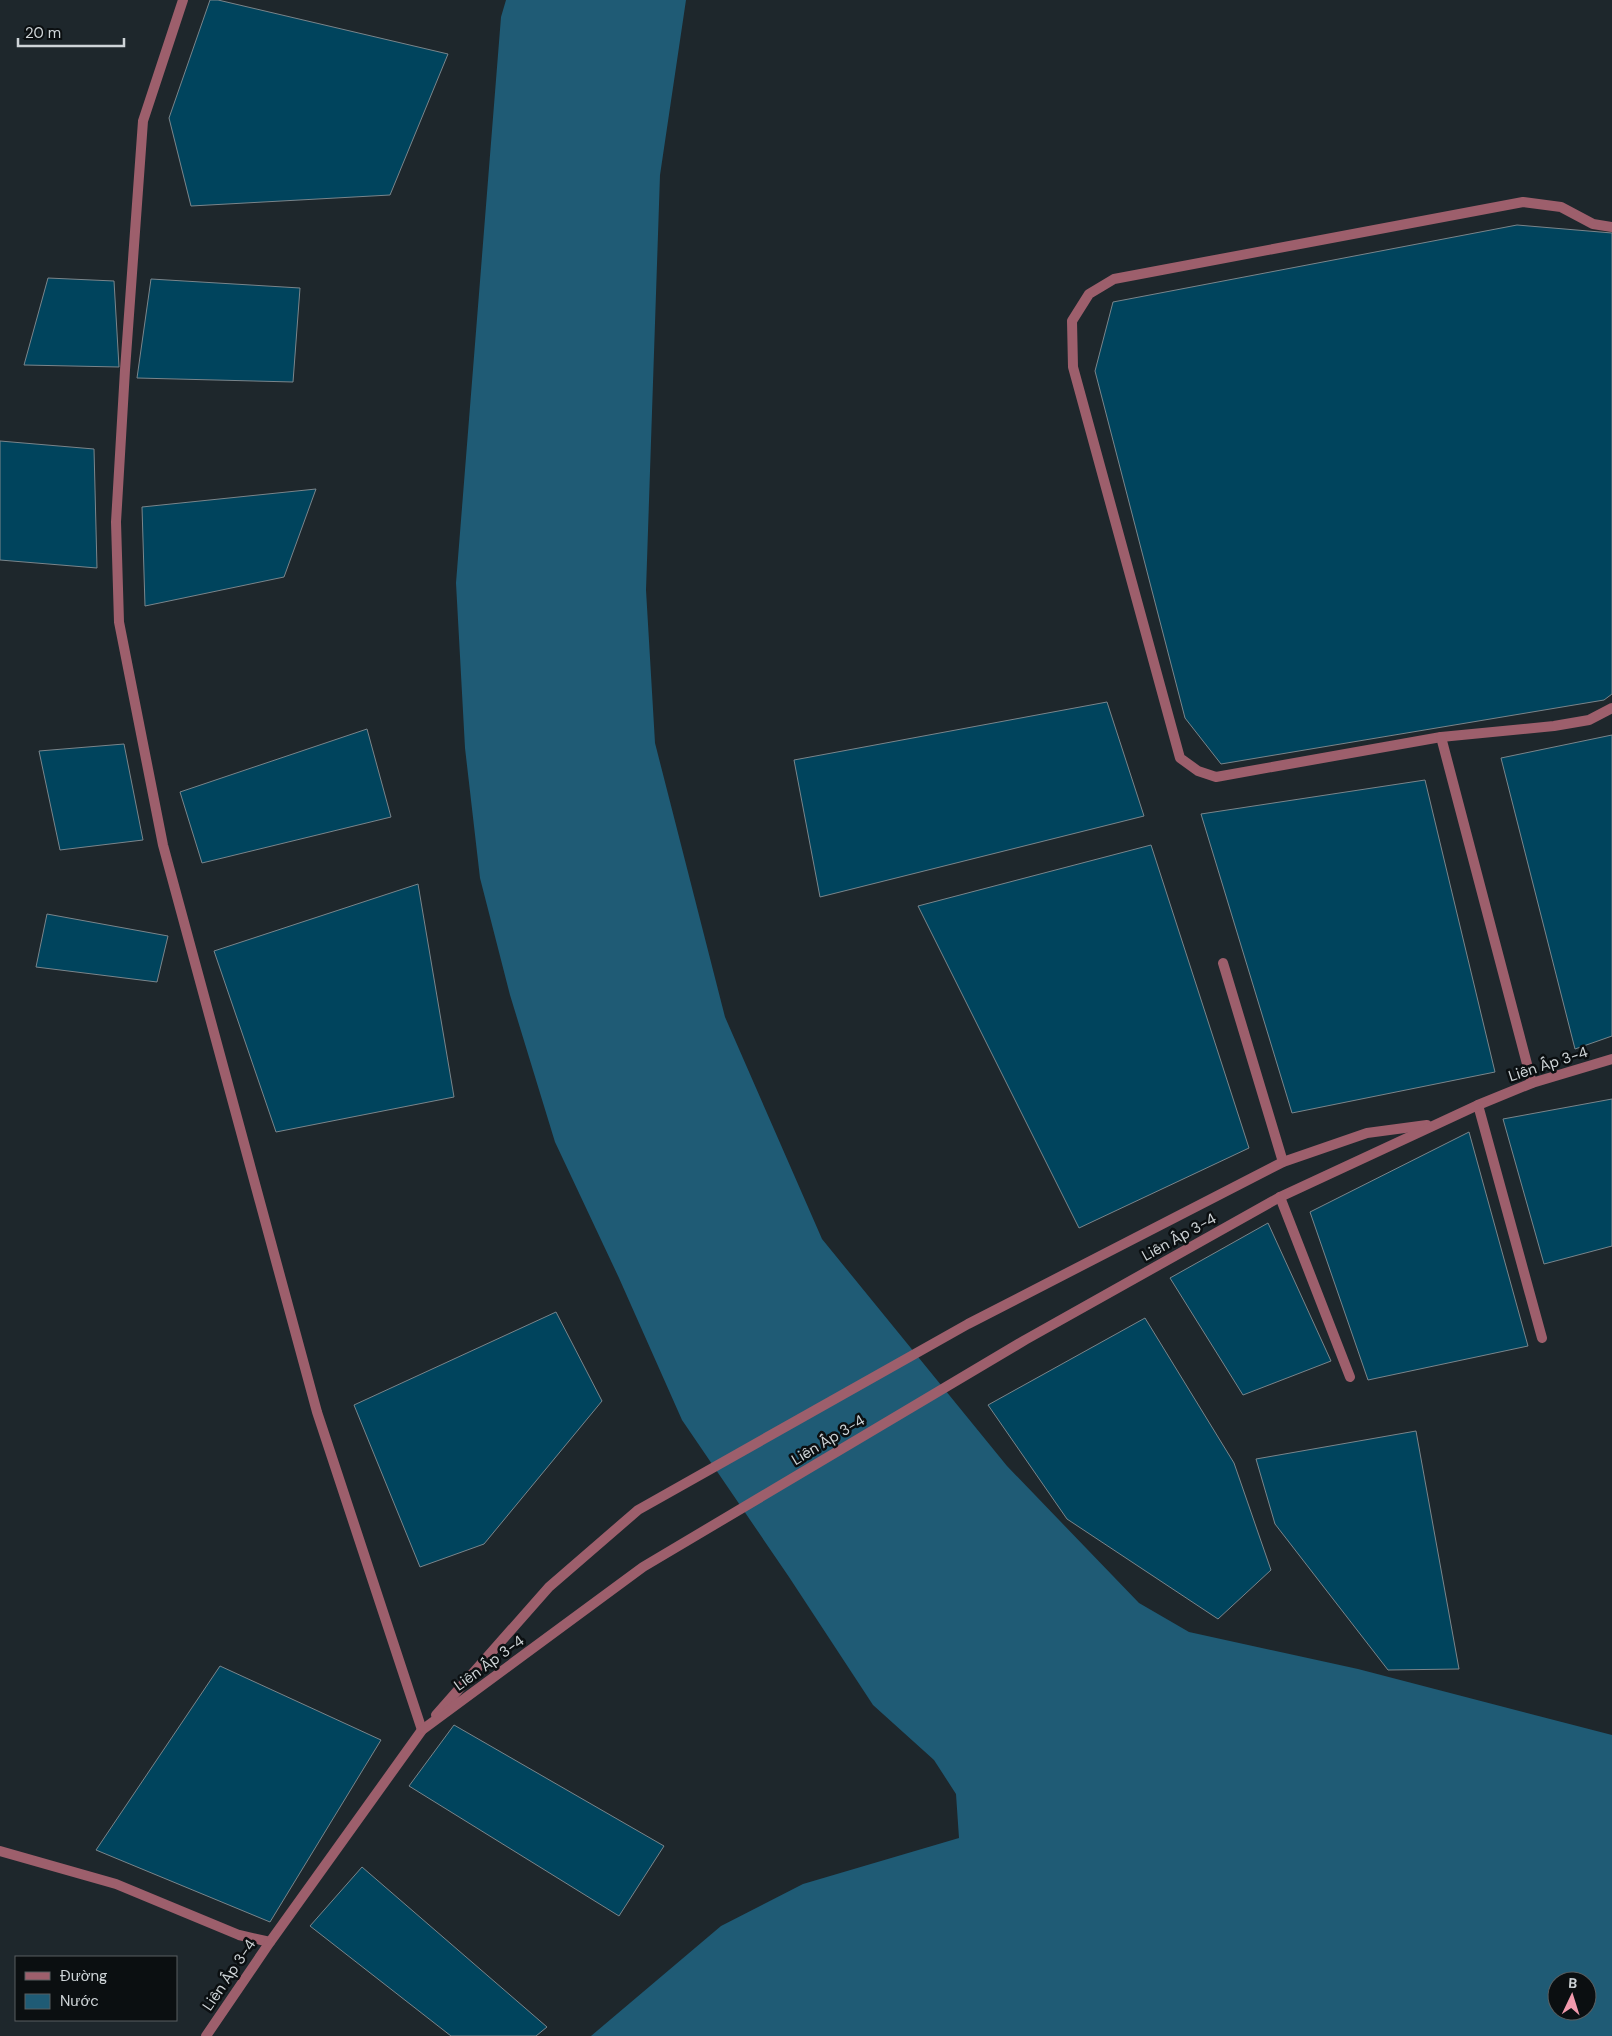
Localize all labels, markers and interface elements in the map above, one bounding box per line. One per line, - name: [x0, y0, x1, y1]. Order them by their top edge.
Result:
- scale bar: [18, 15, 124, 47]
- text: 20 m: [25, 23, 61, 43]
- street label: Liên Ấp 3-4: [1506, 1042, 1590, 1086]
- street label: Liên Ấp 3-4: [1138, 1208, 1220, 1266]
- street label: Liên Ấp 3-4: [788, 1410, 868, 1470]
- street label: Liên Ấp 3-4: [450, 1631, 528, 1695]
- street label: Liên Ấp 3-4: [198, 1935, 260, 2015]
- legend: [15, 1956, 178, 2021]
- text: Đường: [60, 1966, 108, 1986]
- north arrow: [1547, 1971, 1597, 2021]
- text: B: [1568, 1974, 1578, 1992]
- text: Nước: [60, 1991, 99, 2011]

